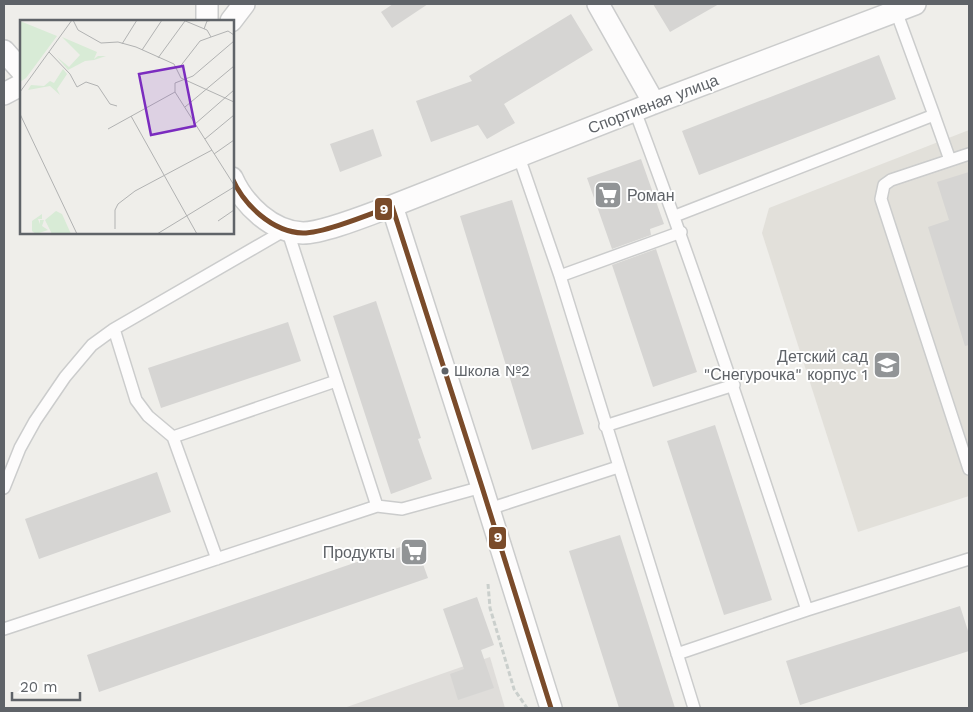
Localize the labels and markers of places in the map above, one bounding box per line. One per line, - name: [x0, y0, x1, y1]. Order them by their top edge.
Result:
- supermarket icon: Роман: [593, 180, 623, 210]
- place label: Роман: [627, 186, 675, 205]
- place label: Детский сад "Снегурочка" корпус 1: [704, 347, 869, 384]
- school or university icon: Детский сад "Снегурочка" корпус 1: [872, 350, 902, 380]
- place label: Школа №2: [454, 362, 530, 380]
- marker: Школа №2: [440, 366, 450, 376]
- supermarket icon: Продукты: [399, 537, 429, 567]
- place label: Продукты: [323, 543, 395, 562]

